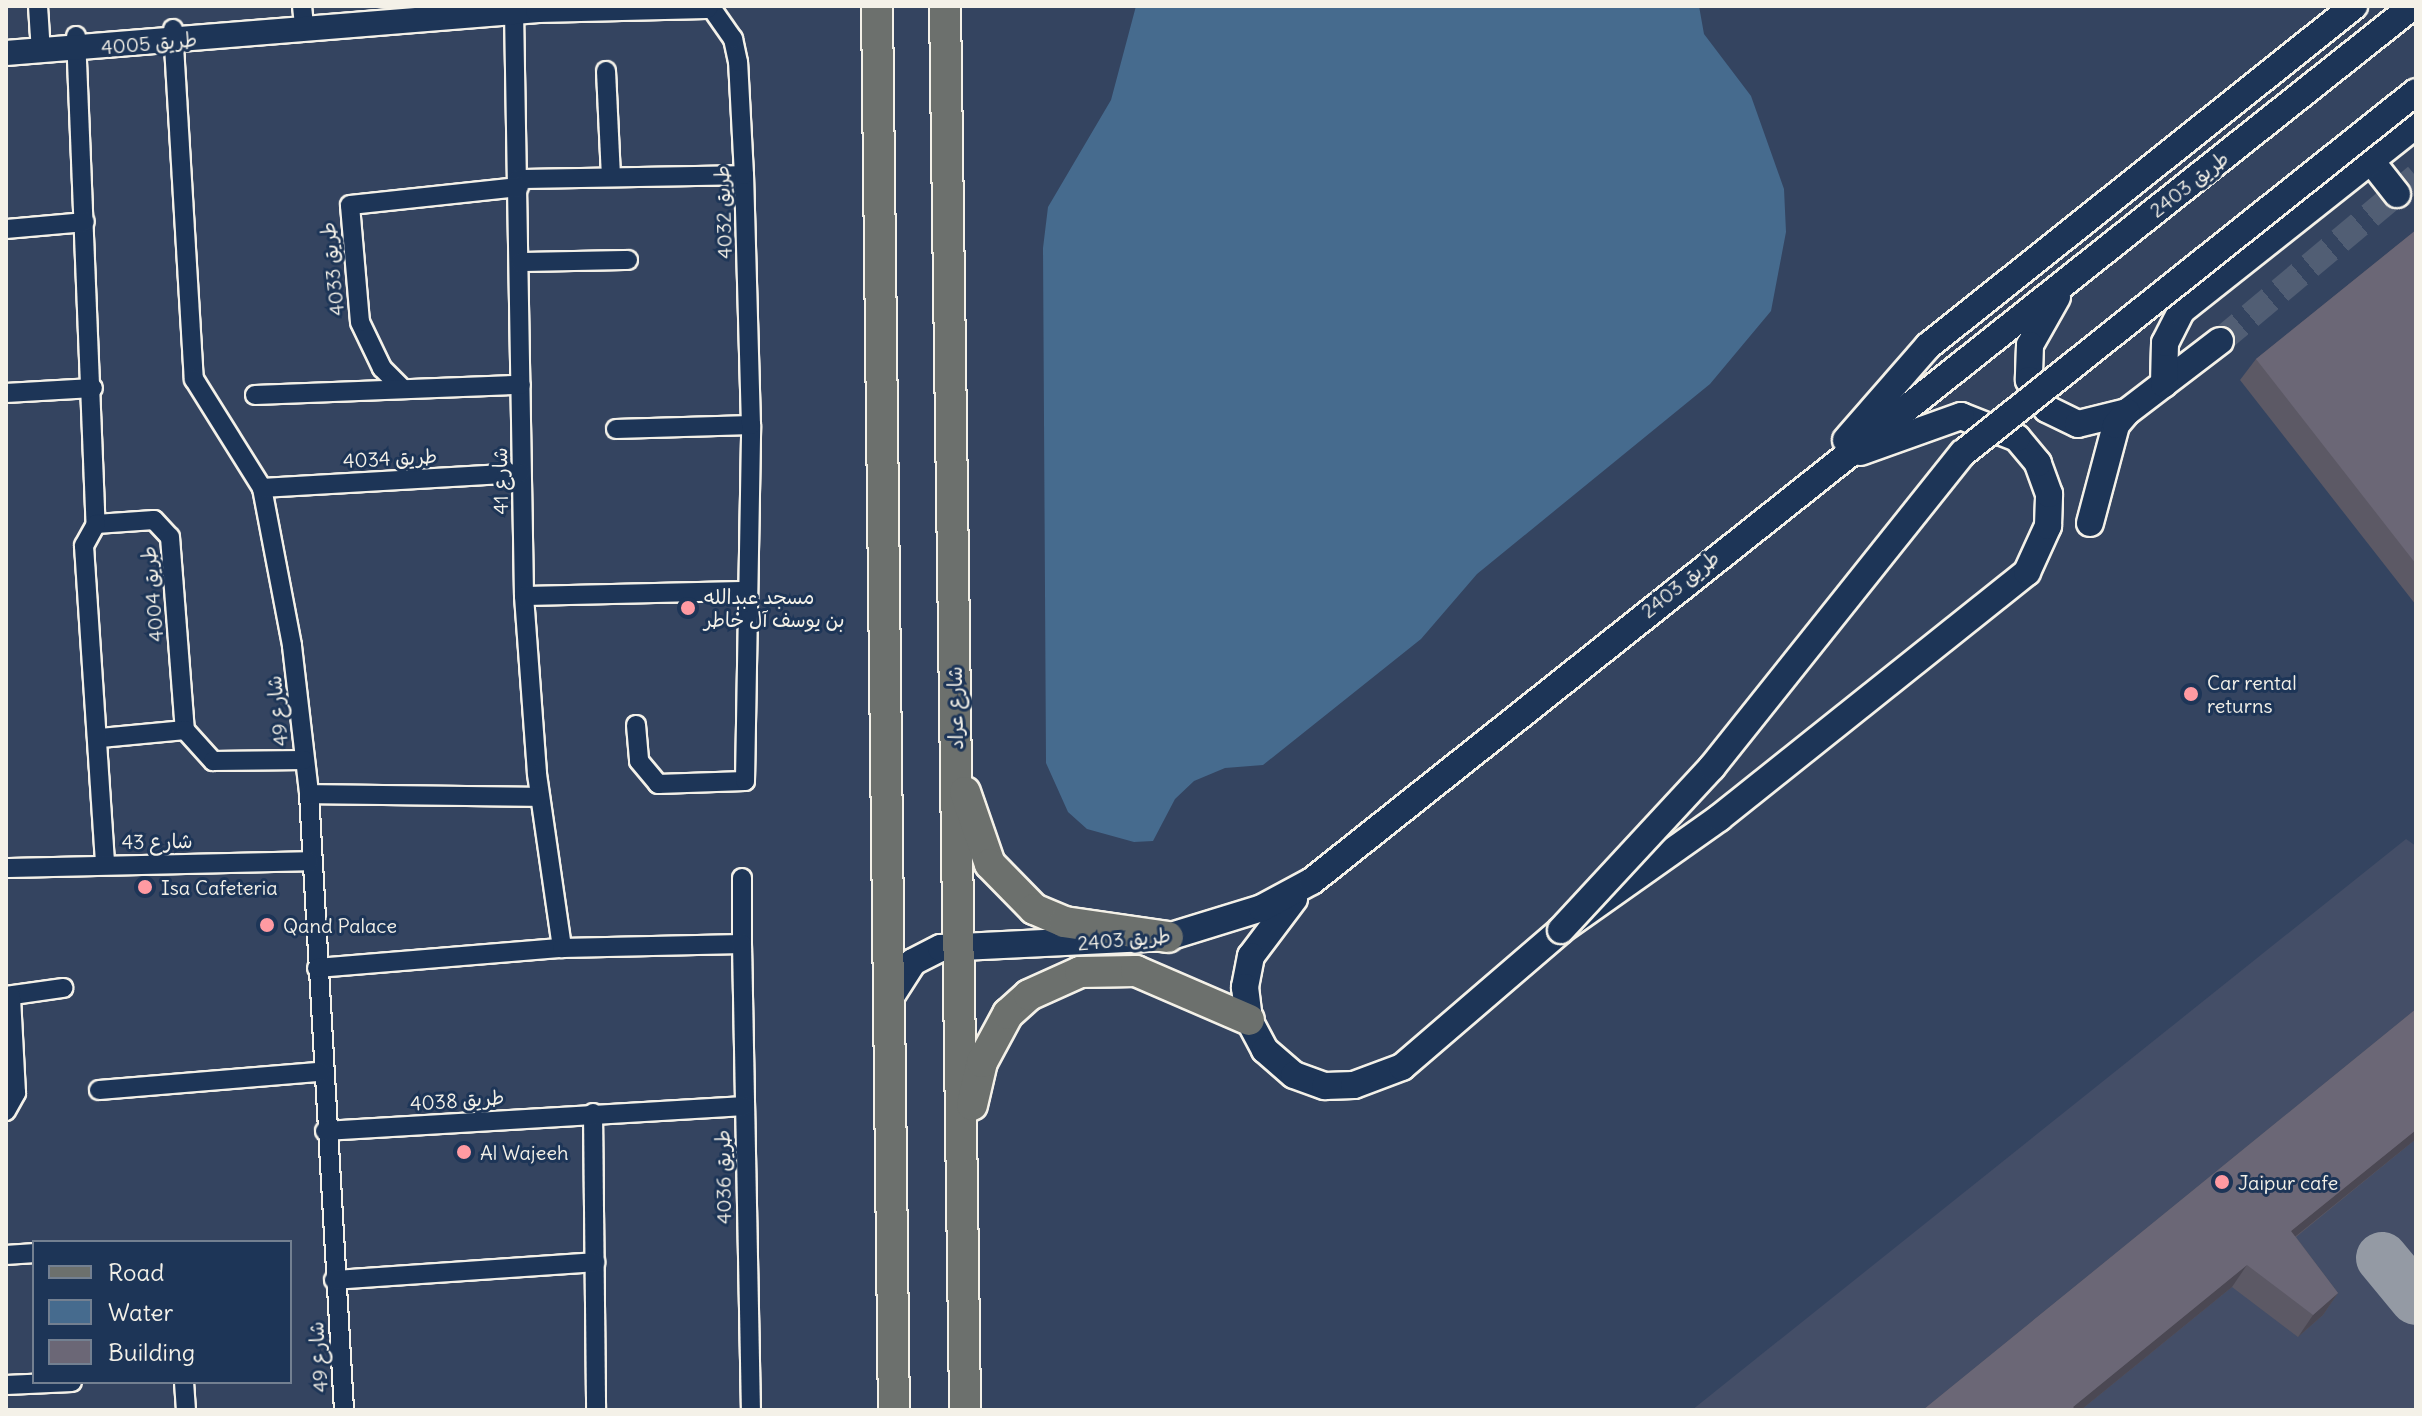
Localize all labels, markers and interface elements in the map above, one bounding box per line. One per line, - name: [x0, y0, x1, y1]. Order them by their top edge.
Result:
- street label: طريق 4005: [100, 27, 198, 59]
- street label: طريق 2403: [2145, 146, 2233, 222]
- street label: طريق 4032: [709, 165, 737, 259]
- street label: طريق 4033: [315, 221, 349, 317]
- street label: طريق 4034: [342, 444, 438, 472]
- street label: شارع 41: [487, 447, 513, 515]
- street label: طريق 4004: [136, 545, 168, 643]
- street label: طريق 2403: [1636, 545, 1724, 623]
- place label: مسجد عبدالله بن يوسف آل خاطر: [704, 584, 845, 631]
- marker: مسجد عبدالله بن يوسف آل خاطر: [679, 599, 697, 617]
- street label: شارع عراد: [942, 666, 968, 750]
- place label: Car rental returns: [2207, 670, 2297, 717]
- street label: شارع 49: [261, 674, 293, 748]
- marker: Car rental returns: [2182, 685, 2200, 703]
- street label: شارع 43: [121, 828, 193, 854]
- place label: Isa Cafeteria: [161, 875, 278, 899]
- marker: Isa Cafeteria: [136, 878, 154, 896]
- place label: Qand Palace: [283, 913, 397, 937]
- marker: Qand Palace: [258, 916, 276, 934]
- street label: طريق 2403: [1076, 923, 1172, 955]
- street label: طريق 4038: [409, 1085, 505, 1115]
- street label: طريق 4036: [710, 1130, 736, 1224]
- place label: Al Wajeeh: [480, 1140, 569, 1164]
- marker: Al Wajeeh: [455, 1143, 473, 1161]
- place label: Jaipur cafe: [2238, 1170, 2338, 1194]
- marker: Jaipur cafe: [2213, 1173, 2231, 1191]
- legend: [32, 1240, 292, 1384]
- text: Road: [108, 1257, 164, 1287]
- text: Water: [108, 1297, 173, 1327]
- street label: شارع 49: [304, 1321, 332, 1393]
- text: Building: [108, 1337, 195, 1367]

